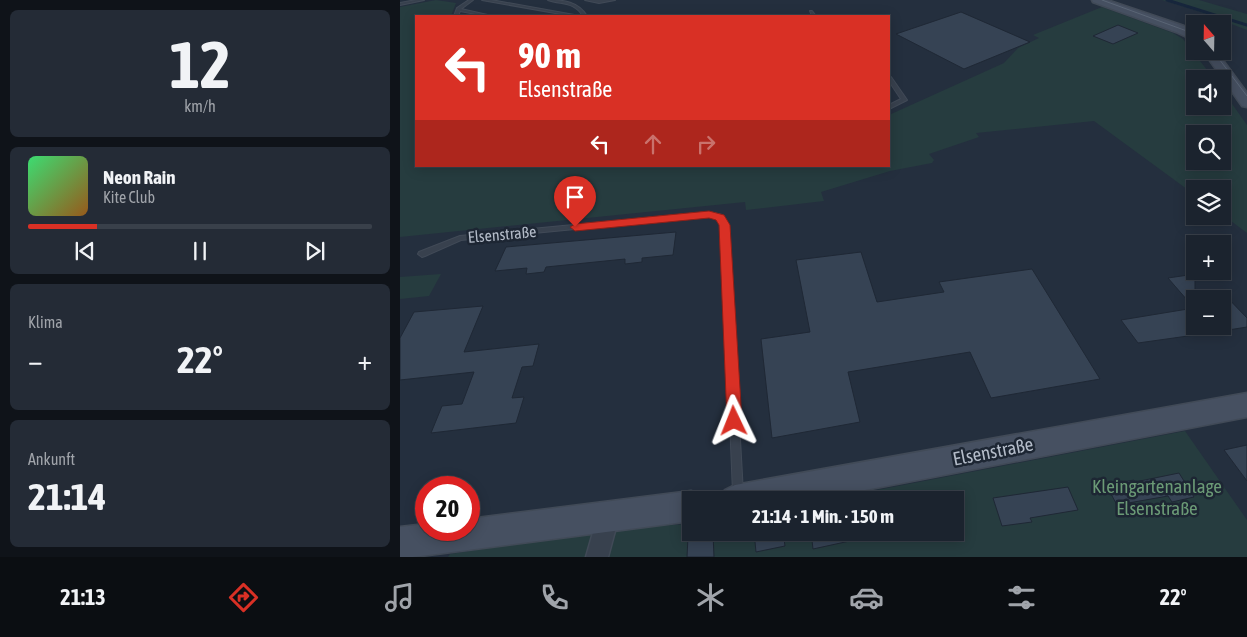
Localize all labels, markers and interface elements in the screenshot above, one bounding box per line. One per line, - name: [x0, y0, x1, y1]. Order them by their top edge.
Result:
- north arrow: [1186, 15, 1231, 60]
- map controls: [1186, 15, 1231, 335]
- text: 12: [169, 27, 231, 102]
- icon: left: [435, 35, 500, 100]
- text: 90 m: [518, 35, 581, 75]
- button: sound: [1186, 70, 1231, 115]
- text: Elsenstraße: [518, 76, 612, 102]
- text: km/h: [184, 97, 216, 115]
- button: search: [1186, 125, 1231, 170]
- icon: left: [586, 130, 614, 158]
- icon: ahead: [639, 130, 667, 158]
- icon: right: [692, 130, 720, 158]
- text: Neon Rain: [103, 166, 175, 188]
- pin: [554, 176, 596, 227]
- button: layers: [1186, 180, 1231, 225]
- icon: arrive: [561, 183, 589, 211]
- text: Kite Club: [103, 188, 155, 206]
- street label: Elsenstraße: [467, 222, 537, 246]
- button: +: [1186, 235, 1231, 280]
- icon: previous: [71, 237, 99, 265]
- icon: pause: [186, 237, 214, 265]
- icon: next: [301, 237, 329, 265]
- button: −: [1186, 290, 1231, 335]
- text: Klima: [28, 313, 63, 331]
- text: 22°: [177, 338, 223, 381]
- text: −: [28, 344, 43, 376]
- text: +: [357, 344, 372, 376]
- position arrow: [707, 394, 759, 446]
- street label: Elsenstraße: [951, 432, 1035, 470]
- text: Ankunft: [28, 450, 75, 468]
- text: 21:14: [28, 475, 106, 518]
- park label: Kleingartenanlage Elsenstraße: [1092, 475, 1222, 519]
- speed limit sign: 20: [415, 476, 480, 541]
- text: 21:14 · 1 Min. · 150 m: [752, 505, 894, 527]
- icon: directions: [226, 580, 261, 615]
- icon: music: [382, 580, 417, 615]
- icon: phone: [537, 580, 572, 615]
- icon: climate: [693, 580, 728, 615]
- icon: car: [849, 580, 884, 615]
- icon: filters: [1004, 580, 1039, 615]
- text: 21:13: [60, 584, 106, 610]
- text: 22°: [1160, 584, 1187, 610]

